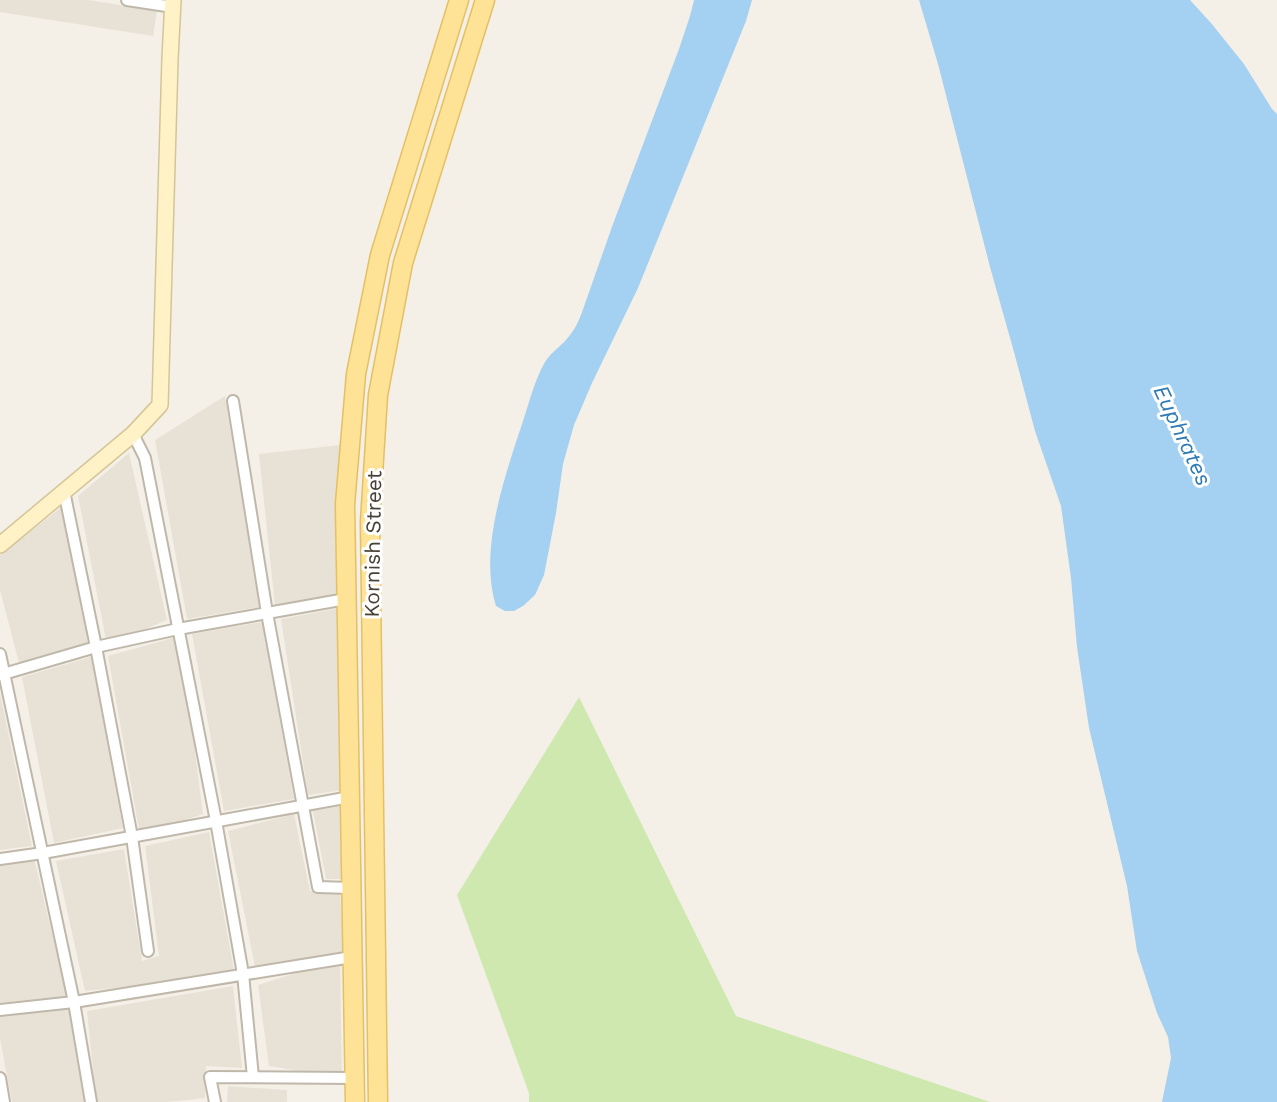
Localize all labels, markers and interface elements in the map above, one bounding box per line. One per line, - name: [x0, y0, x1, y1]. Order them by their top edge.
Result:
- water label: Euphrates: [1148, 381, 1217, 489]
- street label: Kornish Street: [359, 470, 386, 618]

